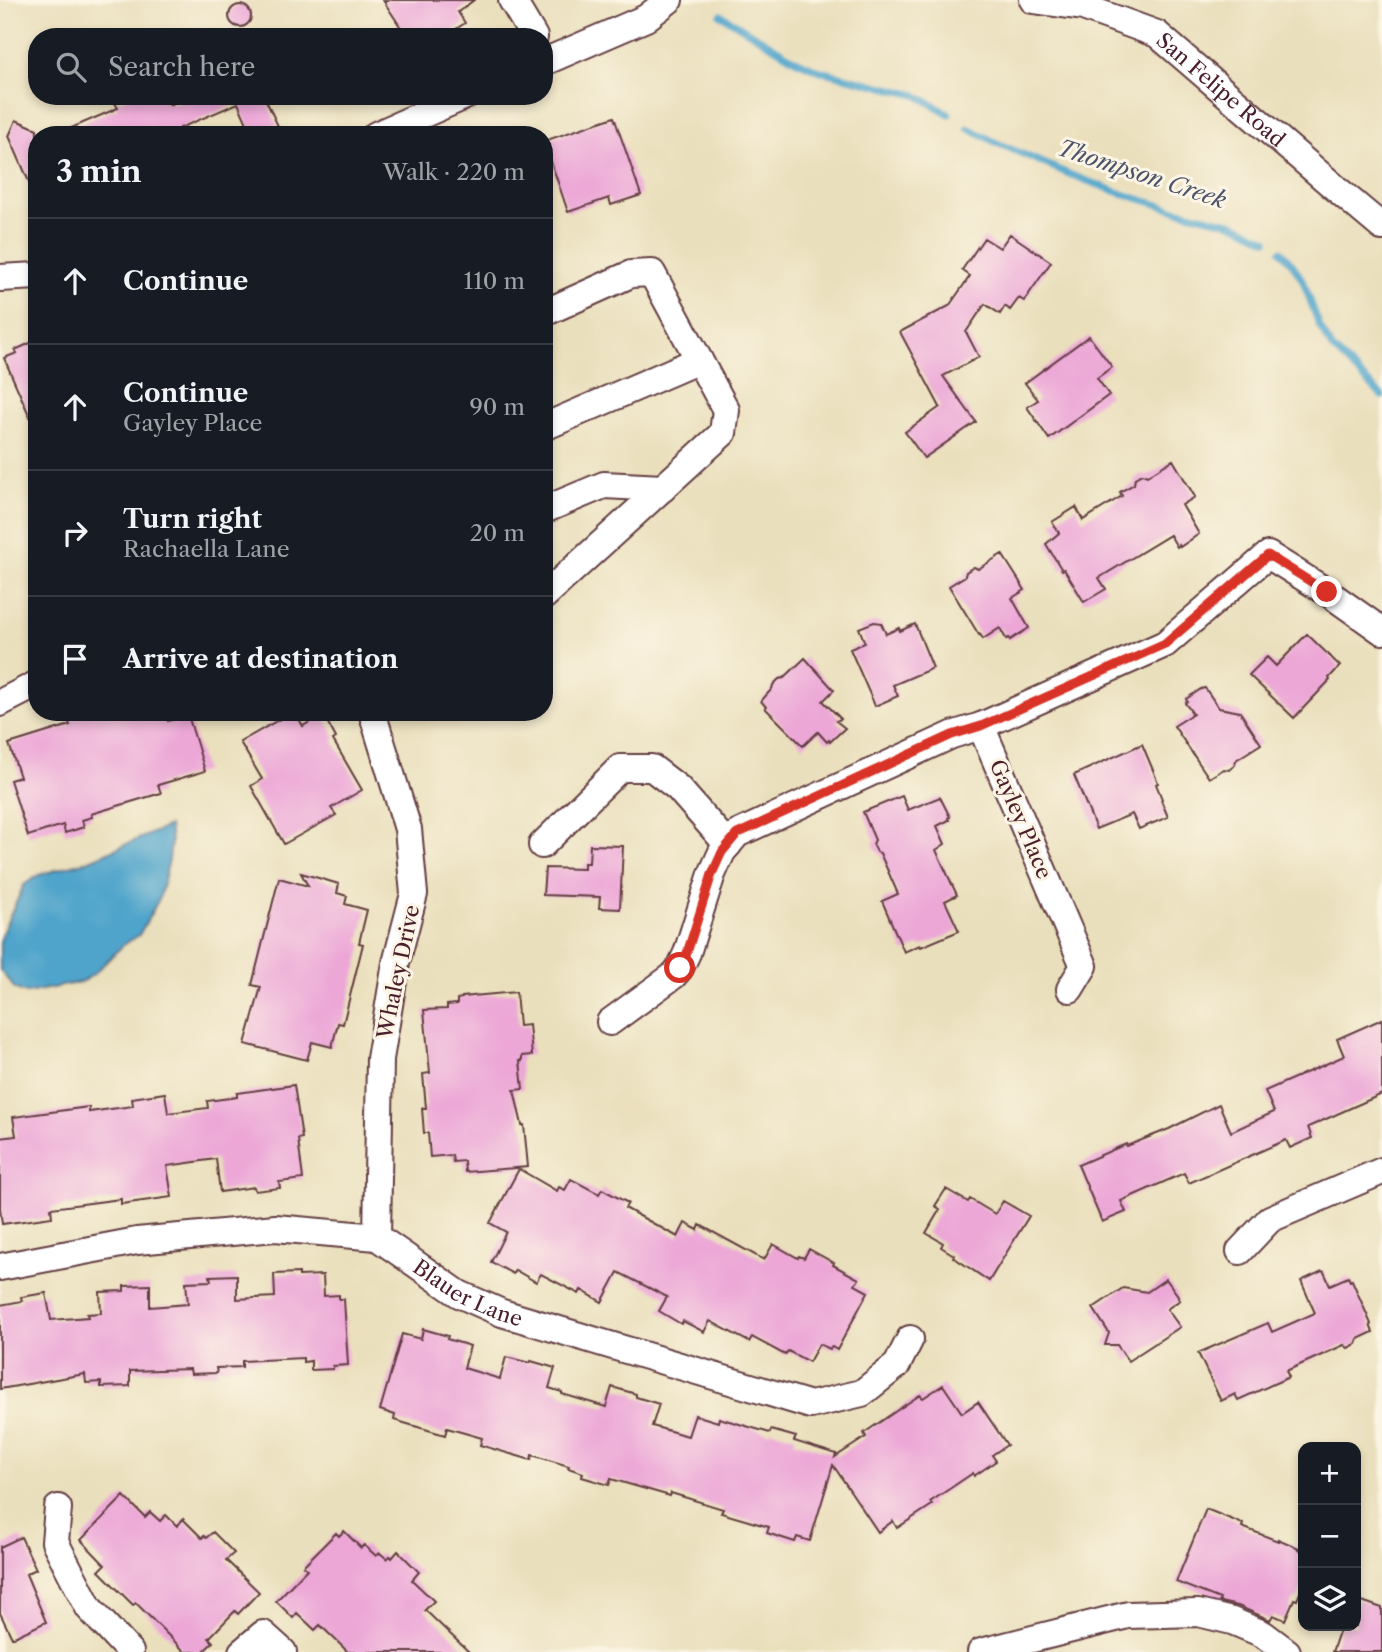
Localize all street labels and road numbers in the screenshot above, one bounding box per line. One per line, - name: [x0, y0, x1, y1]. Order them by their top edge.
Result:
- street label: San Felipe Road: [1152, 27, 1291, 152]
- street label: Gayley Place: [985, 756, 1057, 882]
- street label: Whaley Drive: [371, 903, 424, 1042]
- street label: Blauer Lane: [409, 1254, 526, 1331]

